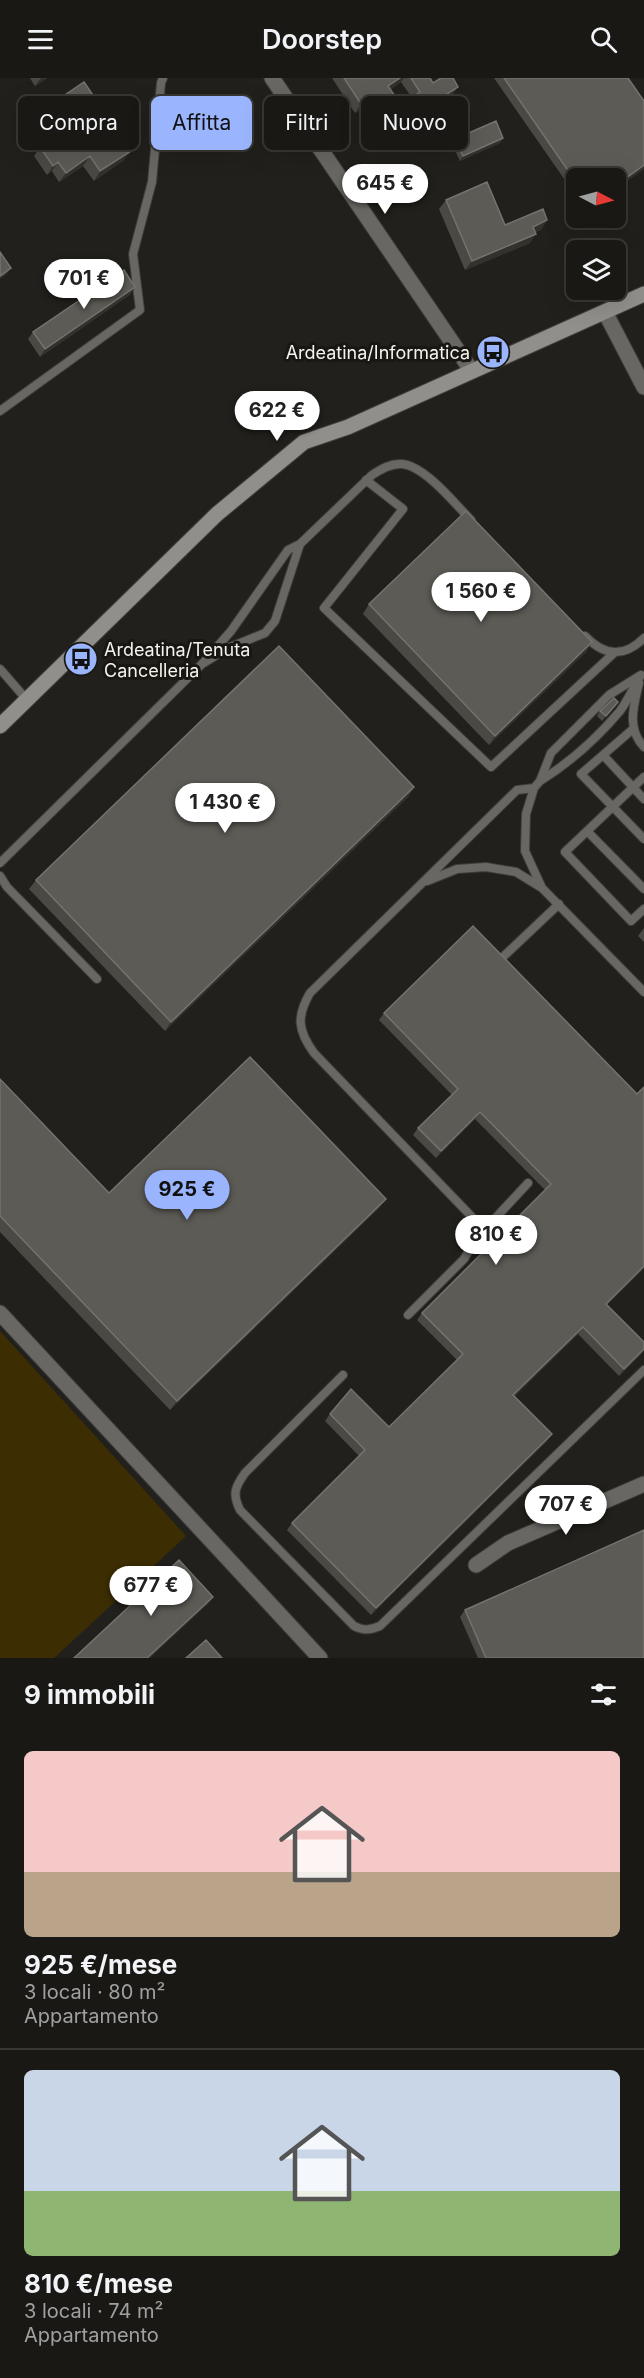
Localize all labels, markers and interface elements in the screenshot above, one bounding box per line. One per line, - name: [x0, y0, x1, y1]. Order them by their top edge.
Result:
- icon: menu: [24, 23, 57, 56]
- text: Doorstep: [262, 23, 382, 56]
- icon: search: [587, 23, 620, 56]
- chip: Compra: [18, 96, 139, 150]
- chip: Affitta: [151, 96, 252, 150]
- chip: Filtri: [264, 96, 349, 150]
- chip: Nuovo: [361, 96, 468, 150]
- pin: 645 €: [343, 164, 427, 215]
- north arrow: [566, 168, 626, 228]
- map controls: [566, 168, 626, 300]
- text: 645 €: [356, 171, 414, 195]
- button: layers: [566, 240, 626, 300]
- pin: 701 €: [42, 259, 126, 310]
- text: 701 €: [58, 266, 110, 290]
- bus stop icon: Ardeatina/Informatica: [475, 334, 511, 370]
- place label: Ardeatina/Informatica: [286, 342, 470, 363]
- pin: 622 €: [235, 391, 319, 442]
- text: 622 €: [249, 398, 305, 422]
- pin: 1 560 €: [426, 572, 536, 623]
- text: 1 560 €: [445, 579, 517, 603]
- place label: Ardeatina/Tenuta Cancelleria: [104, 639, 250, 681]
- bus stop icon: Ardeatina/Tenuta Cancelleria: [63, 641, 99, 677]
- pin: 1 430 €: [170, 783, 280, 834]
- text: 1 430 €: [189, 790, 261, 814]
- pin: 925 €: [145, 1170, 229, 1221]
- text: 925 €: [159, 1177, 215, 1201]
- pin: 810 €: [454, 1215, 538, 1266]
- text: 810 €: [469, 1222, 523, 1246]
- pin: 707 €: [524, 1485, 608, 1536]
- text: 707 €: [539, 1492, 593, 1516]
- pin: 677 €: [109, 1566, 193, 1617]
- text: 677 €: [123, 1573, 179, 1597]
- icon: filters: [587, 1678, 620, 1711]
- text: 9 immobili: [24, 1679, 155, 1710]
- icon: home: [268, 1790, 376, 1898]
- text: 925 €/mese: [24, 1949, 177, 1980]
- text: 3 locali · 80 m²: [24, 1980, 165, 2004]
- text: Appartamento: [24, 2004, 159, 2028]
- icon: home: [268, 2109, 376, 2217]
- text: 810 €/mese: [24, 2268, 173, 2299]
- text: 3 locali · 74 m²: [24, 2299, 163, 2323]
- text: Appartamento: [24, 2323, 159, 2347]

